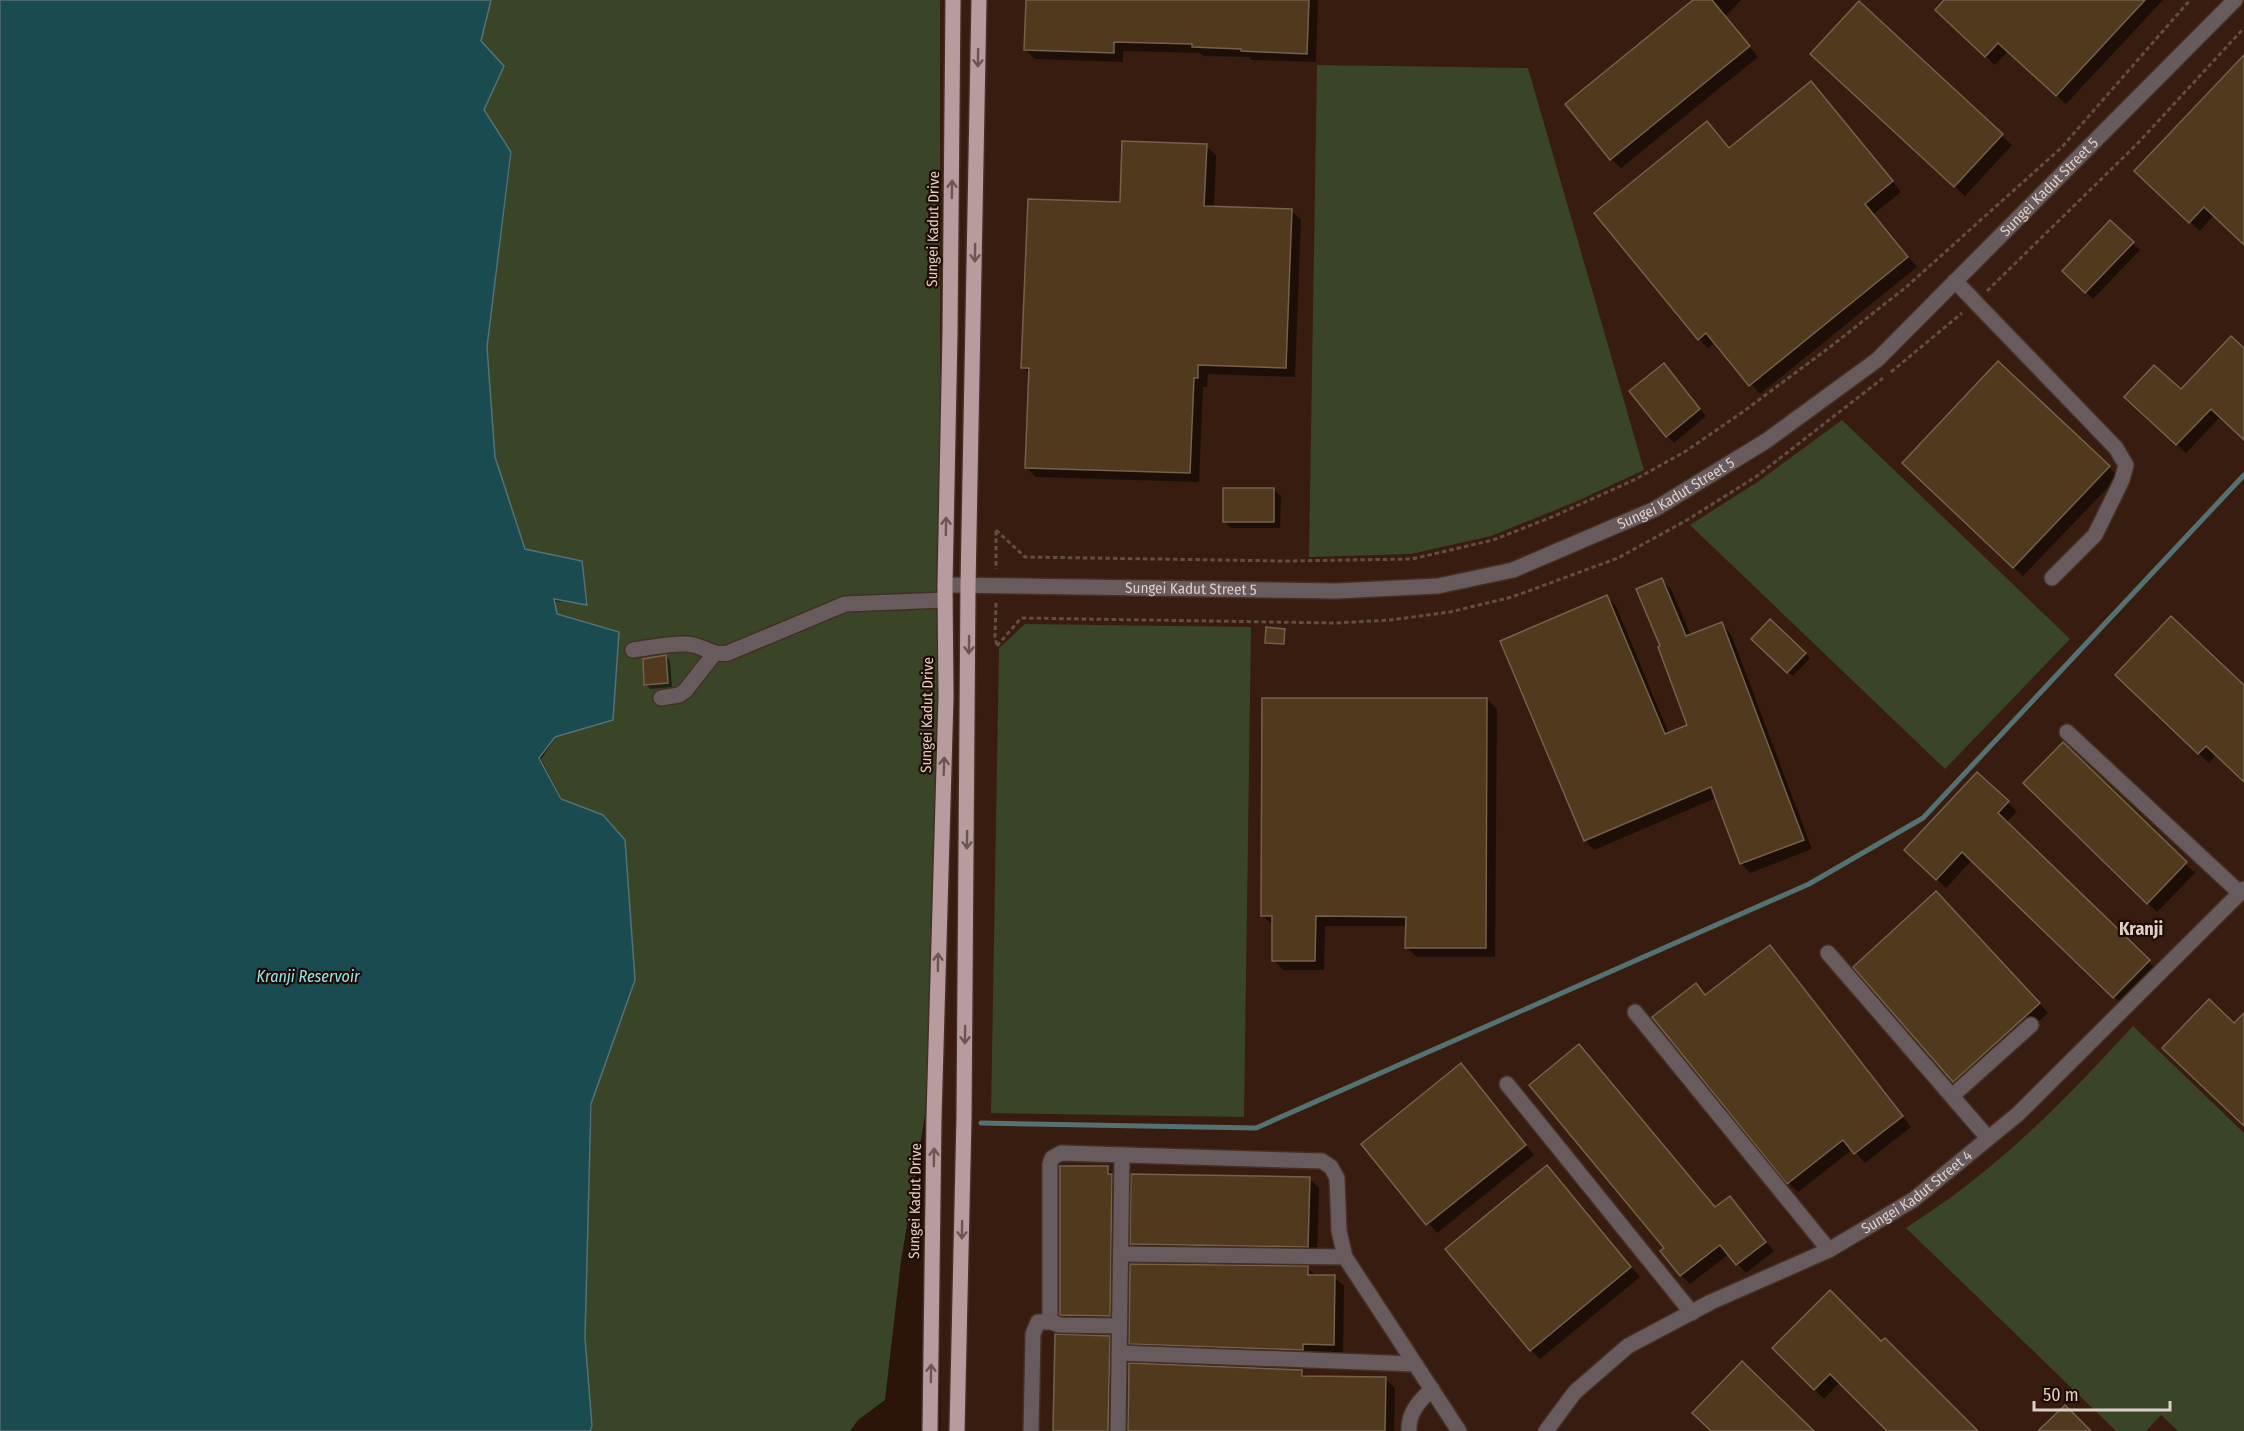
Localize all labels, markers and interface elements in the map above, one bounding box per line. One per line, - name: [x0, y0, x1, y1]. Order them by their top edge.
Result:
- one-way arrow: [972, 48, 984, 68]
- street label: Sungei Kadut Street 5: [1996, 134, 2102, 240]
- street label: Sungei Kadut Drive: [923, 171, 943, 287]
- one-way arrow: [946, 180, 958, 200]
- one-way arrow: [969, 243, 981, 263]
- street label: Sungei Kadut Street 5: [1614, 454, 1738, 533]
- one-way arrow: [940, 517, 952, 537]
- street label: Sungei Kadut Street 5: [1125, 579, 1257, 599]
- one-way arrow: [963, 634, 975, 654]
- street label: Sungei Kadut Drive: [917, 657, 937, 773]
- one-way arrow: [938, 756, 950, 776]
- one-way arrow: [961, 829, 973, 849]
- district label: Kranji: [2119, 918, 2163, 940]
- one-way arrow: [933, 952, 944, 972]
- water label: Kranji Reservoir: [257, 967, 360, 986]
- one-way arrow: [959, 1024, 971, 1044]
- street label: Sungei Kadut Drive: [905, 1143, 925, 1259]
- street label: Sungei Kadut Street 4: [1858, 1146, 1976, 1238]
- one-way arrow: [928, 1147, 940, 1167]
- one-way arrow: [956, 1219, 968, 1239]
- one-way arrow: [925, 1363, 937, 1383]
- scale bar: [2034, 1374, 2170, 1412]
- text: 50 m: [2043, 1384, 2079, 1406]

